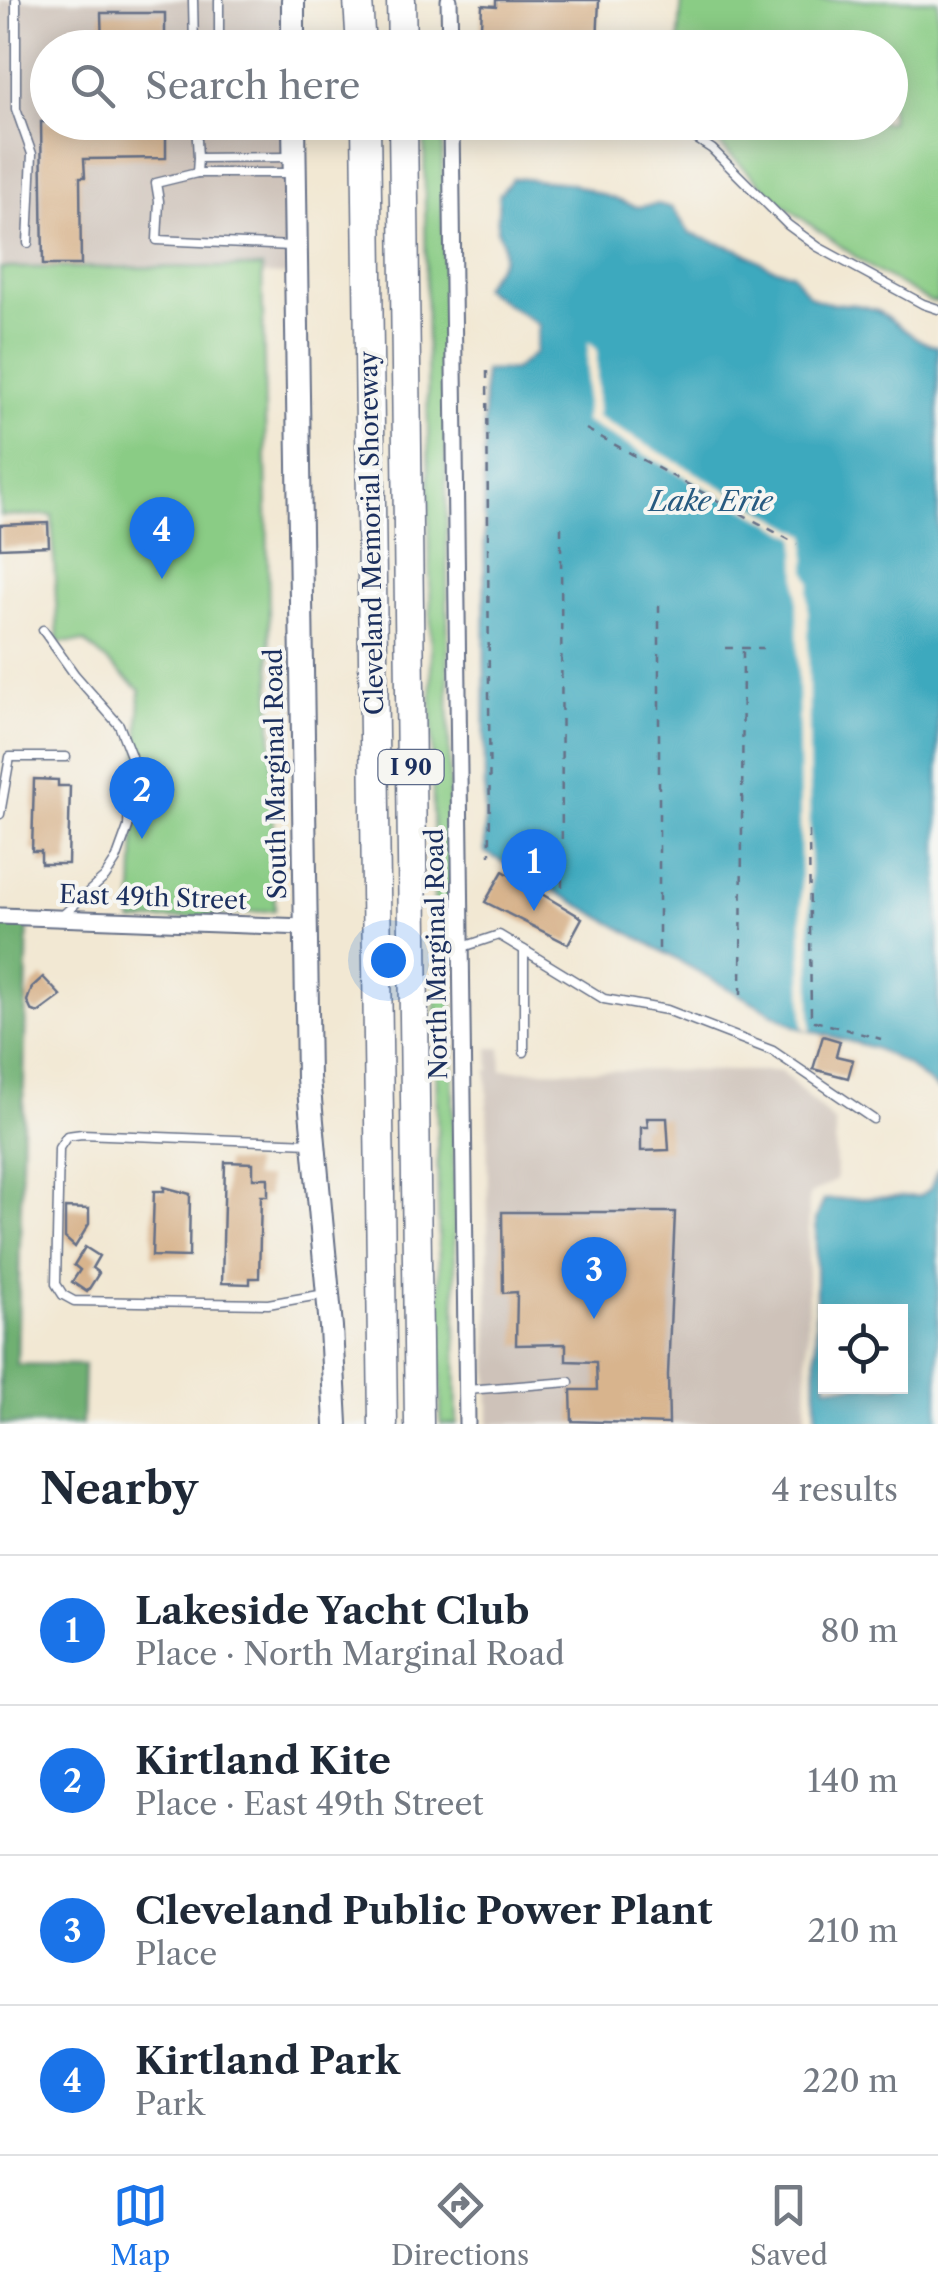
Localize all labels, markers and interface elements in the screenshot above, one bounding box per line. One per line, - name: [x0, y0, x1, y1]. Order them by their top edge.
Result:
- search box: [30, 30, 908, 140]
- icon: search: [65, 58, 120, 113]
- text: Search here: [145, 62, 360, 109]
- street label: Cleveland Memorial Shoreway: [353, 350, 390, 715]
- water label: Lake Erie: [647, 484, 774, 518]
- pin: 4: [130, 496, 194, 579]
- street label: South Marginal Road: [258, 648, 293, 900]
- road number: I 90: [378, 750, 444, 784]
- pin: 2: [110, 756, 174, 839]
- street label: North Marginal Road: [419, 828, 454, 1080]
- pin: 1: [502, 828, 566, 911]
- street label: East 49th Street: [59, 879, 248, 916]
- your location: [363, 935, 414, 986]
- pin: 3: [562, 1236, 626, 1319]
- map controls: [818, 1304, 908, 1394]
- button: locate: [818, 1304, 908, 1394]
- text: Nearby: [40, 1463, 198, 1515]
- text: 4 results: [772, 1470, 898, 1509]
- text: Lakeside Yacht Club: [135, 1587, 530, 1634]
- text: 1: [65, 1611, 80, 1650]
- text: 80 m: [820, 1611, 898, 1650]
- text: Place · North Marginal Road: [135, 1634, 565, 1673]
- text: Kirtland Kite: [135, 1737, 391, 1784]
- text: 2: [63, 1761, 82, 1800]
- text: 140 m: [807, 1761, 898, 1800]
- text: Place · East 49th Street: [135, 1784, 484, 1823]
- text: Cleveland Public Power Plant: [135, 1887, 713, 1934]
- text: 3: [63, 1911, 82, 1950]
- text: 210 m: [808, 1911, 898, 1950]
- text: Place: [135, 1934, 217, 1973]
- text: Kirtland Park: [135, 2037, 400, 2084]
- text: 4: [63, 2061, 82, 2100]
- text: 220 m: [803, 2061, 898, 2100]
- text: Park: [135, 2084, 205, 2123]
- tab: Map: [110, 2178, 170, 2272]
- tab: Directions: [391, 2178, 529, 2272]
- tab: Saved: [750, 2178, 828, 2272]

